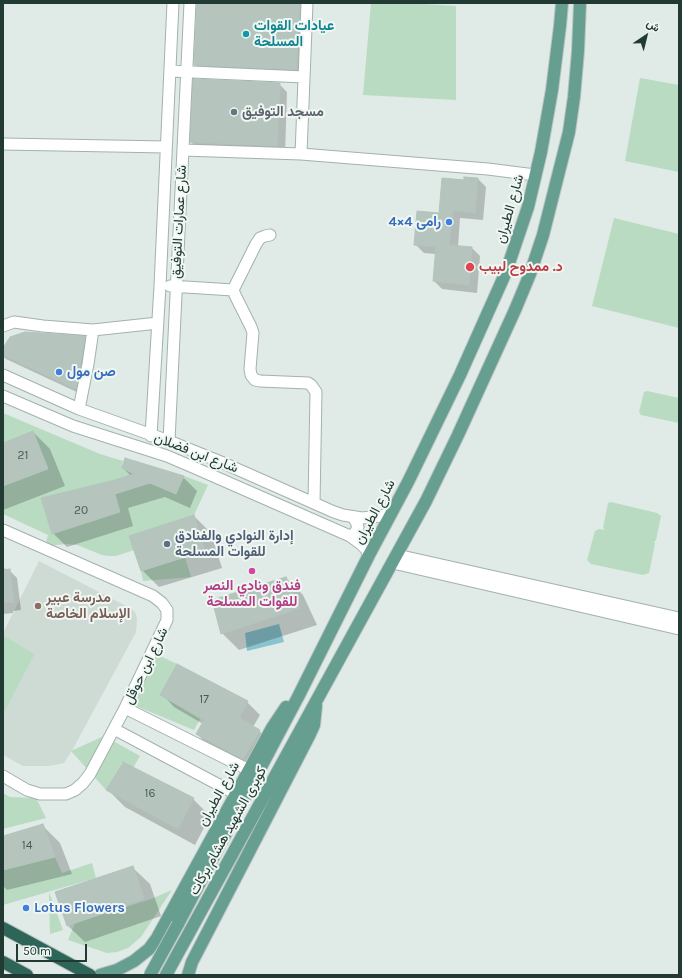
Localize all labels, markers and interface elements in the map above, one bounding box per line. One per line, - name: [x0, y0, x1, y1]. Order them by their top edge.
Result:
- north arrow: [626, 16, 666, 56]
- text: ش: [644, 17, 662, 35]
- place label: عيادات القوات المسلحة: [254, 18, 334, 50]
- marker: عيادات القوات المسلحة: [241, 29, 251, 39]
- place label: مسجد التوفيق: [242, 104, 324, 120]
- marker: مسجد التوفيق: [229, 107, 239, 117]
- street label: شارع عمارات التوفيق: [168, 165, 190, 279]
- street label: شارع الطيران: [492, 173, 528, 245]
- place label: رامى 4×4: [388, 214, 441, 230]
- marker: رامى 4×4: [444, 217, 454, 227]
- place label: د. ممدوح لبيب: [479, 259, 563, 275]
- marker: د. ممدوح لبيب: [464, 261, 476, 273]
- place label: صن مول: [67, 364, 116, 380]
- marker: صن مول: [54, 367, 64, 377]
- street label: شارع ابن فضلان: [152, 429, 240, 477]
- house number: 21: [18, 449, 28, 463]
- street label: شارع الطيران: [351, 477, 399, 547]
- house number: 20: [74, 504, 88, 518]
- place label: إدارة النوادي والفنادق للقوات المسلحة: [175, 528, 294, 560]
- marker: إدارة النوادي والفنادق للقوات المسلحة: [162, 539, 172, 549]
- marker: فندق ونادي النصر للقوات المسلحة: [247, 566, 257, 576]
- place label: فندق ونادي النصر للقوات المسلحة: [203, 578, 301, 610]
- place label: مدرسة عبير الإسلام الخاصة: [46, 590, 130, 622]
- marker: مدرسة عبير الإسلام الخاصة: [33, 601, 43, 611]
- street label: شارع ابن حوقل: [120, 625, 172, 707]
- house number: 17: [199, 693, 209, 707]
- street label: شارع الطيران: [194, 759, 244, 829]
- street label: كوبرى الشهيد هشام بركات: [186, 764, 270, 898]
- house number: 16: [145, 787, 155, 801]
- house number: 14: [22, 839, 32, 853]
- place label: Lotus Flowers: [34, 900, 125, 916]
- marker: Lotus Flowers: [21, 903, 31, 913]
- scale bar: [18, 936, 89, 962]
- text: 50 m: [23, 944, 51, 958]

